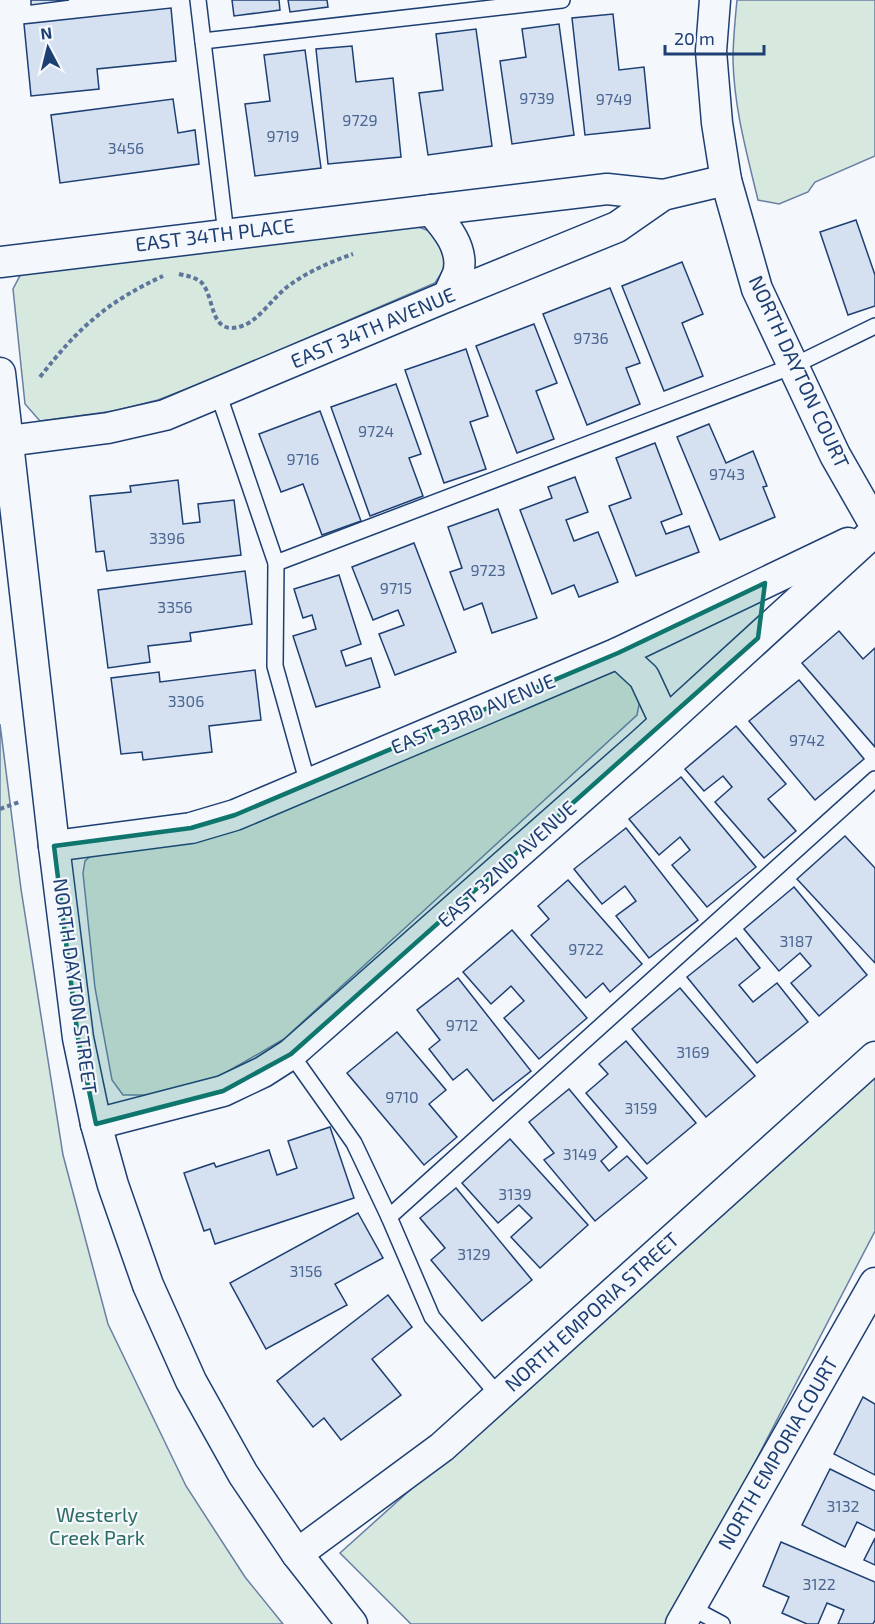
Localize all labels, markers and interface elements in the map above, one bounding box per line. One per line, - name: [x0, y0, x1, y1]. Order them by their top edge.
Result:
- north arrow: [18, 18, 78, 78]
- scale bar: [665, 18, 764, 56]
- text: N: [39, 22, 53, 43]
- text: 20 m: [674, 27, 715, 49]
- house number: 9739: [519, 88, 555, 107]
- house number: 9749: [596, 89, 632, 108]
- house number: 9729: [342, 110, 378, 129]
- house number: 9719: [267, 126, 299, 145]
- house number: 3456: [108, 138, 144, 157]
- street label: EAST 34TH PLACE: [134, 212, 296, 256]
- street label: NORTH DAYTON COURT: [745, 271, 855, 472]
- street label: EAST 34TH AVENUE: [287, 282, 458, 373]
- house number: 9736: [573, 328, 609, 347]
- house number: 9724: [358, 421, 394, 440]
- house number: 9716: [287, 449, 319, 468]
- house number: 9743: [709, 464, 745, 483]
- house number: 3396: [149, 528, 185, 547]
- house number: 9723: [470, 560, 506, 579]
- house number: 9715: [380, 578, 412, 597]
- house number: 3356: [157, 597, 193, 616]
- street label: EAST 33RD AVENUE: [387, 668, 558, 759]
- house number: 3306: [168, 691, 204, 710]
- house number: 9742: [789, 730, 825, 749]
- street label: EAST 32ND AVENUE: [432, 795, 580, 932]
- street label: NORTH DAYTON STREET: [49, 877, 103, 1096]
- house number: 3187: [779, 931, 813, 950]
- house number: 9722: [568, 939, 604, 958]
- house number: 9712: [446, 1015, 478, 1034]
- house number: 3169: [676, 1042, 710, 1061]
- house number: 9710: [385, 1087, 419, 1106]
- house number: 3159: [625, 1098, 658, 1117]
- house number: 3149: [563, 1144, 597, 1163]
- house number: 3139: [498, 1184, 532, 1203]
- street label: NORTH EMPORIA STREET: [499, 1226, 684, 1396]
- house number: 3129: [457, 1244, 491, 1263]
- house number: 3156: [290, 1261, 323, 1280]
- street label: NORTH EMPORIA COURT: [712, 1352, 842, 1553]
- house number: 3132: [826, 1496, 860, 1515]
- park label: Westerly Creek Park: [49, 1502, 145, 1549]
- house number: 3122: [802, 1574, 836, 1593]

